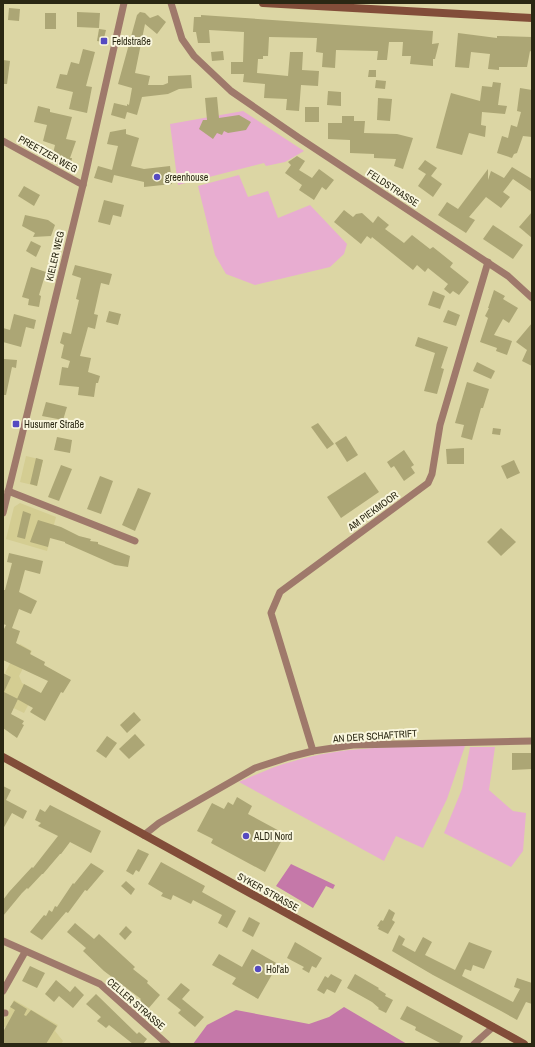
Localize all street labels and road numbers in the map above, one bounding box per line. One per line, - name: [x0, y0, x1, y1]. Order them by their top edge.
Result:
- street label: PREETZER WEG: [16, 132, 80, 176]
- street label: FELDSTRASSE: [365, 166, 421, 210]
- street label: KIELER WEG: [43, 230, 67, 282]
- street label: AM PIEKMOOR: [345, 488, 401, 534]
- street label: AN DER SCHAFTRIFT: [332, 727, 417, 745]
- street label: SYKER STRASSE: [235, 870, 301, 914]
- street label: CELLER STRASSE: [104, 975, 168, 1033]

